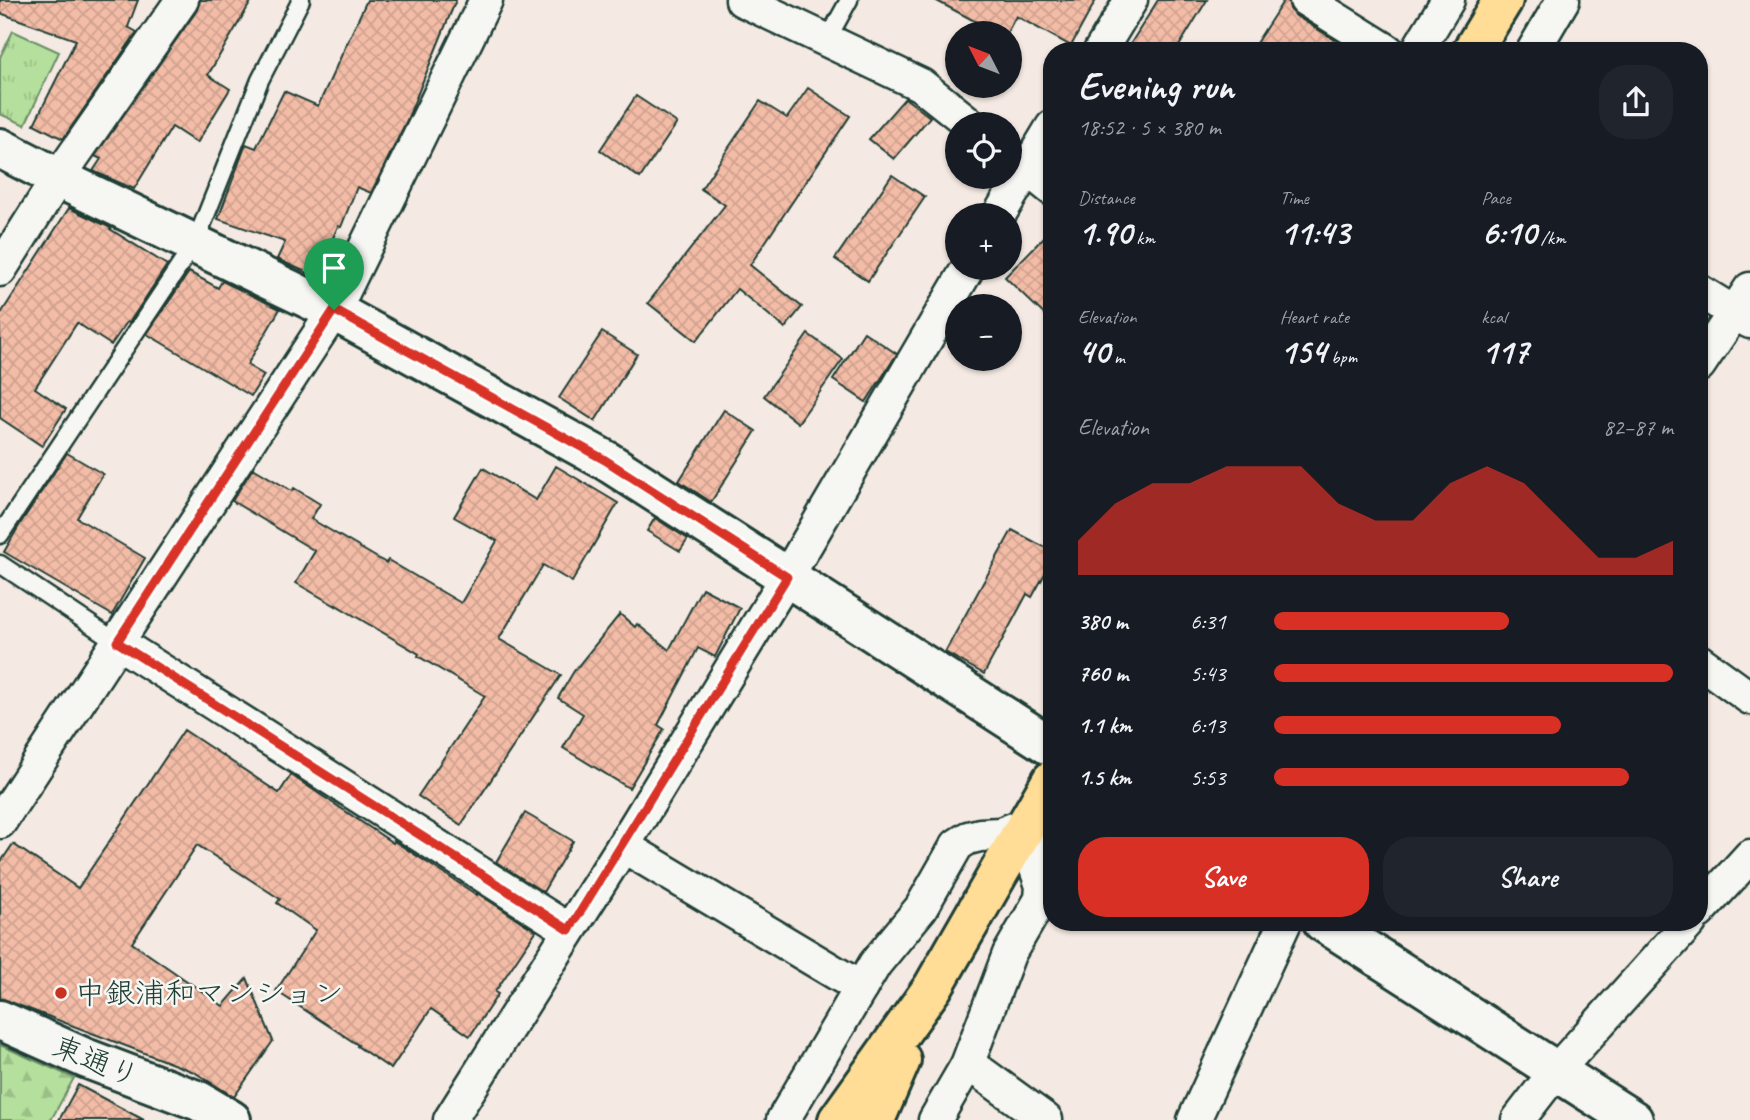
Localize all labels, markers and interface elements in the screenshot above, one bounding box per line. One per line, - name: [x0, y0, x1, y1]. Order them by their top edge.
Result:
- north arrow: [945, 21, 1022, 98]
- map controls: [945, 21, 1022, 371]
- text: Evening run: [1078, 63, 1234, 110]
- button: share: [1599, 65, 1673, 139]
- button: locate: [945, 112, 1022, 189]
- text: 18:52 · 5 × 380 m: [1078, 113, 1221, 142]
- text: Distance: [1078, 186, 1135, 210]
- text: Time: [1280, 186, 1309, 210]
- text: Pace: [1481, 186, 1511, 210]
- button: +: [945, 203, 1022, 280]
- text: 1.90: [1078, 210, 1132, 255]
- text: 11:43: [1280, 210, 1350, 255]
- text: 6:10: [1481, 210, 1536, 255]
- text: km: [1132, 226, 1155, 250]
- text: /km: [1536, 226, 1566, 250]
- pin: [304, 238, 364, 310]
- icon: arrive: [315, 249, 353, 287]
- button: −: [945, 294, 1022, 371]
- text: Elevation: [1078, 305, 1136, 329]
- text: Heart rate: [1280, 305, 1349, 329]
- text: kcal: [1481, 305, 1506, 329]
- text: 40: [1078, 329, 1110, 374]
- text: 154: [1280, 329, 1326, 374]
- text: 117: [1481, 329, 1528, 374]
- text: m: [1110, 345, 1125, 369]
- text: bpm: [1326, 345, 1357, 369]
- text: Elevation: [1078, 413, 1149, 442]
- text: 82–87 m: [1603, 413, 1673, 442]
- text: 380 m: [1078, 607, 1128, 636]
- text: 6:31: [1190, 607, 1226, 636]
- text: 760 m: [1078, 659, 1128, 688]
- text: 5:43: [1190, 659, 1226, 688]
- text: 1.1 km: [1078, 711, 1132, 740]
- text: 6:13: [1190, 711, 1226, 740]
- text: 1.5 km: [1078, 763, 1131, 792]
- text: 5:53: [1190, 763, 1226, 792]
- button: Save: [1078, 837, 1369, 917]
- button: Share: [1383, 837, 1673, 917]
- place label: 中銀浦和マンション: [75, 974, 344, 1012]
- marker: 中銀浦和マンション: [53, 985, 69, 1001]
- street label: 東通り: [47, 1027, 145, 1095]

